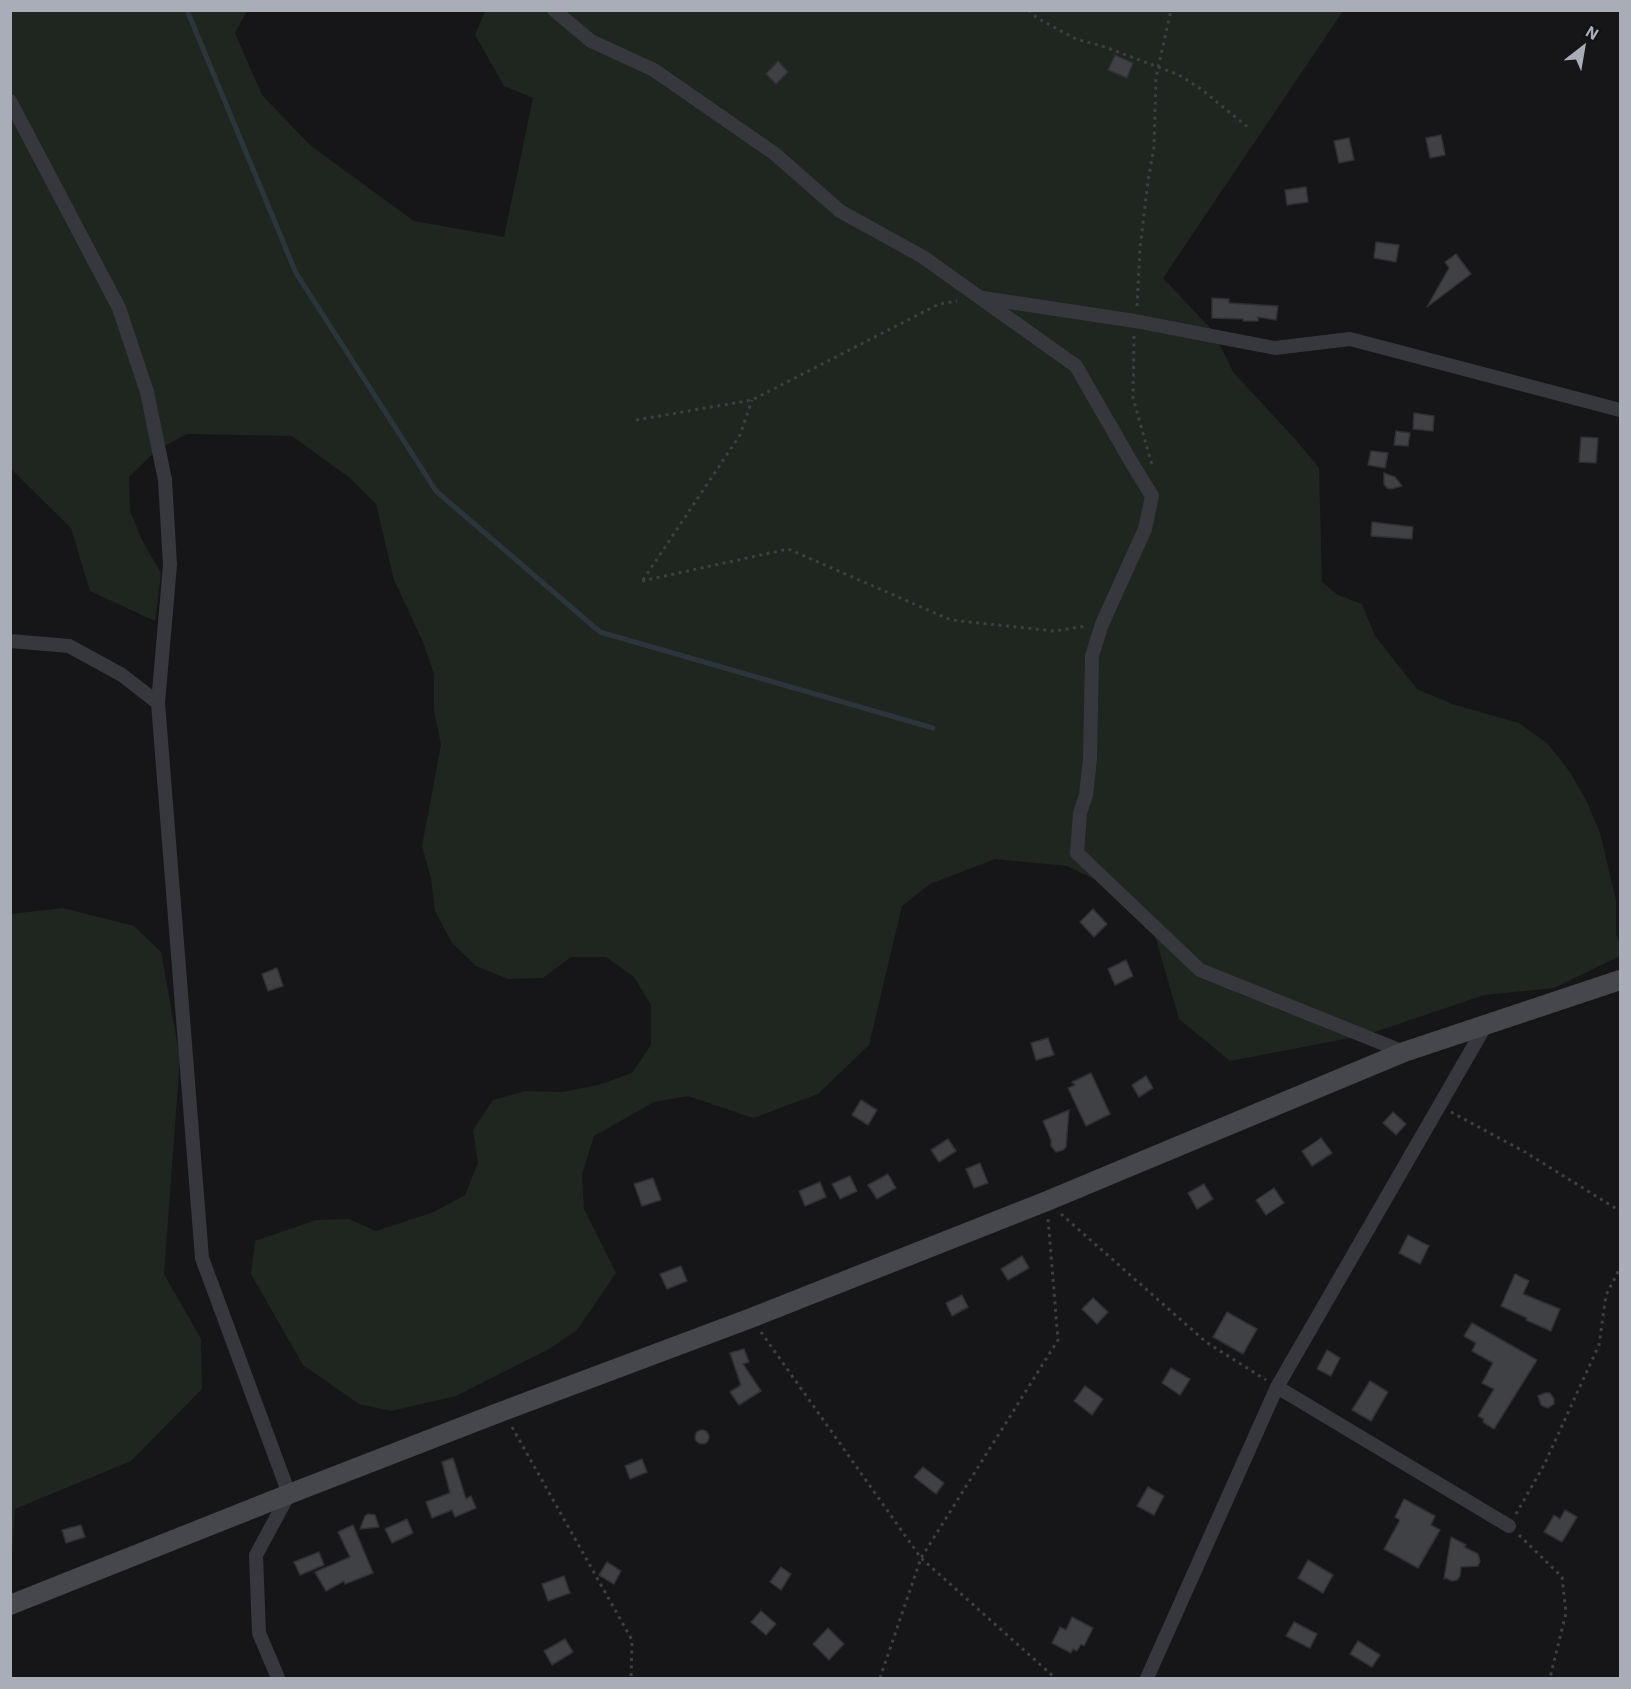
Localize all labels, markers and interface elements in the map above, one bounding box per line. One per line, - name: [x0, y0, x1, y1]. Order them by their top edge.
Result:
- north arrow: [1553, 18, 1613, 78]
- text: N: [1582, 21, 1602, 44]

